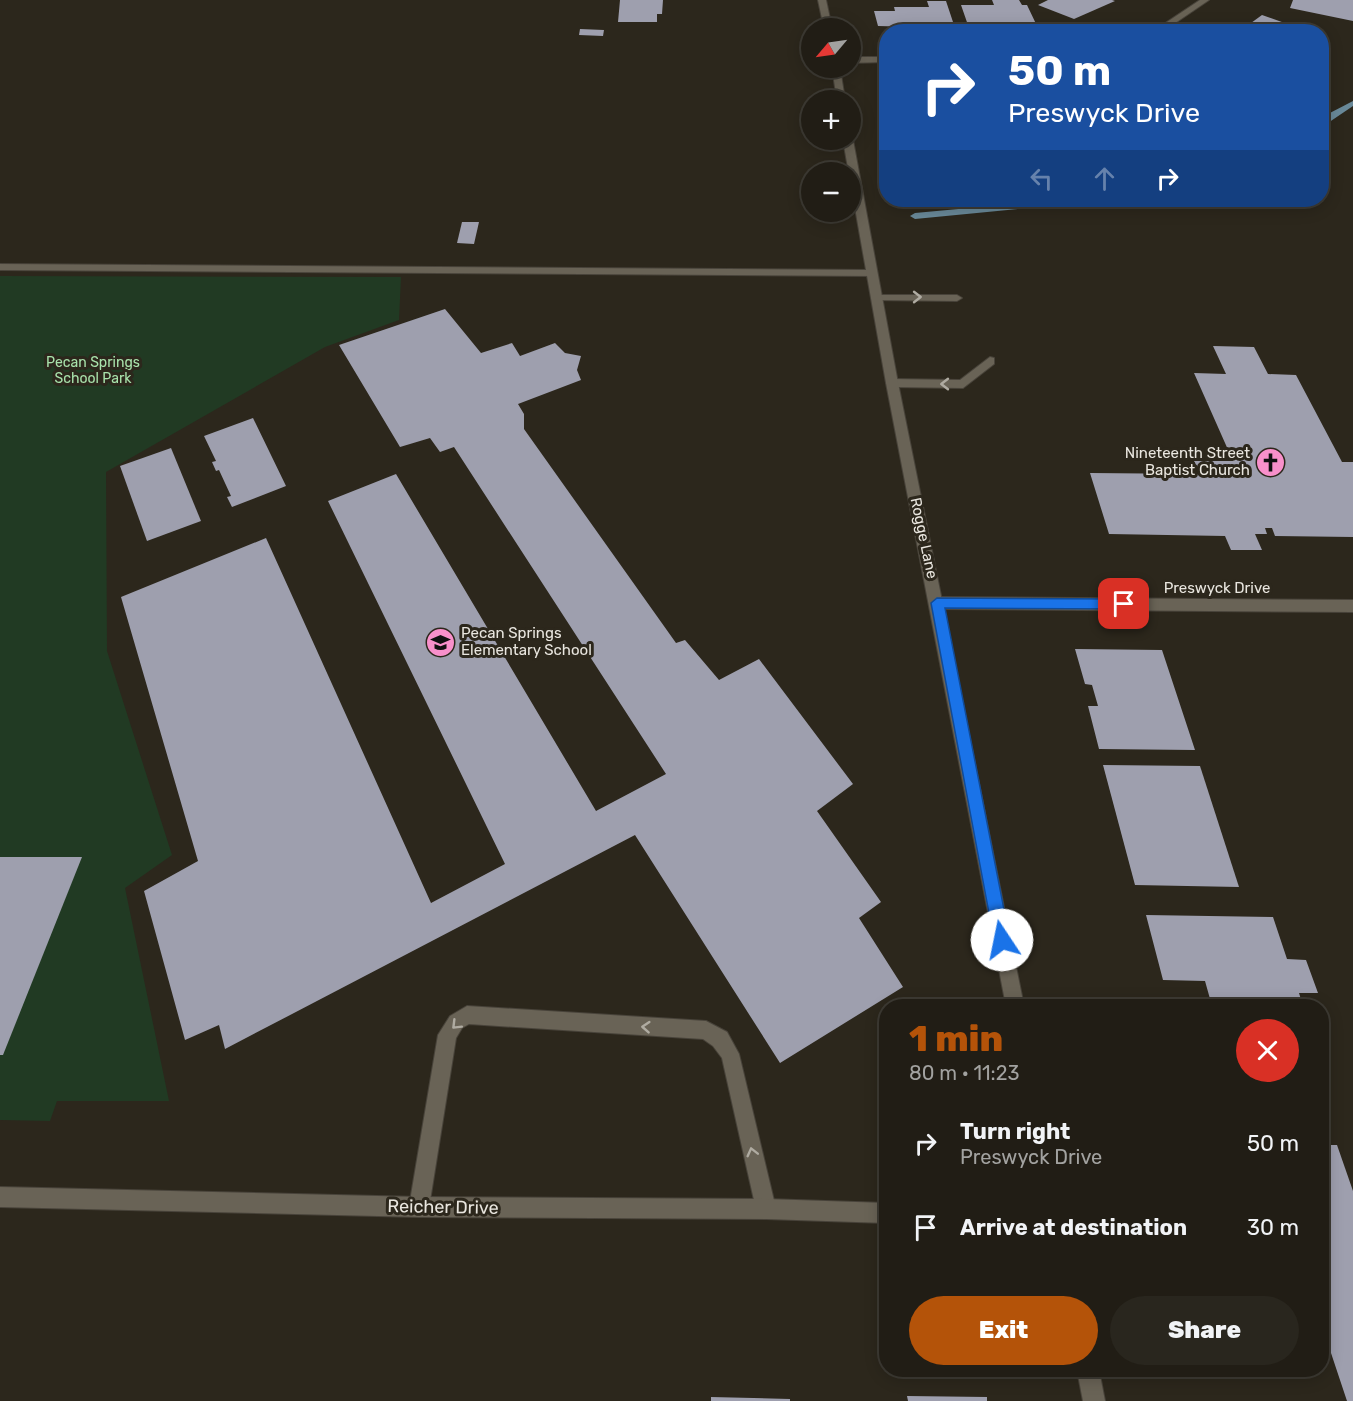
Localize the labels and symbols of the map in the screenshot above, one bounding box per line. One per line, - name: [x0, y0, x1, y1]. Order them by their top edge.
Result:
- north arrow: [801, 18, 861, 78]
- one-way arrow: [912, 291, 921, 303]
- park label: Pecan Springs School Park: [46, 354, 140, 387]
- one-way arrow: [941, 378, 950, 390]
- place label: Nineteenth Street Baptist Church: [1125, 444, 1250, 479]
- church icon: Nineteenth Street Baptist Church: [1255, 446, 1287, 478]
- street label: Rogge Lane: [907, 496, 941, 580]
- pin: [1098, 578, 1149, 629]
- street label: Preswyck Drive: [1164, 579, 1270, 597]
- place label: Pecan Springs Elementary School: [461, 624, 592, 659]
- school or university icon: Pecan Springs Elementary School: [424, 626, 456, 658]
- position arrow: [970, 908, 1034, 972]
- one-way arrow: [452, 1018, 462, 1029]
- one-way arrow: [642, 1020, 651, 1033]
- one-way arrow: [747, 1148, 760, 1158]
- street label: Reicher Drive: [387, 1195, 499, 1219]

